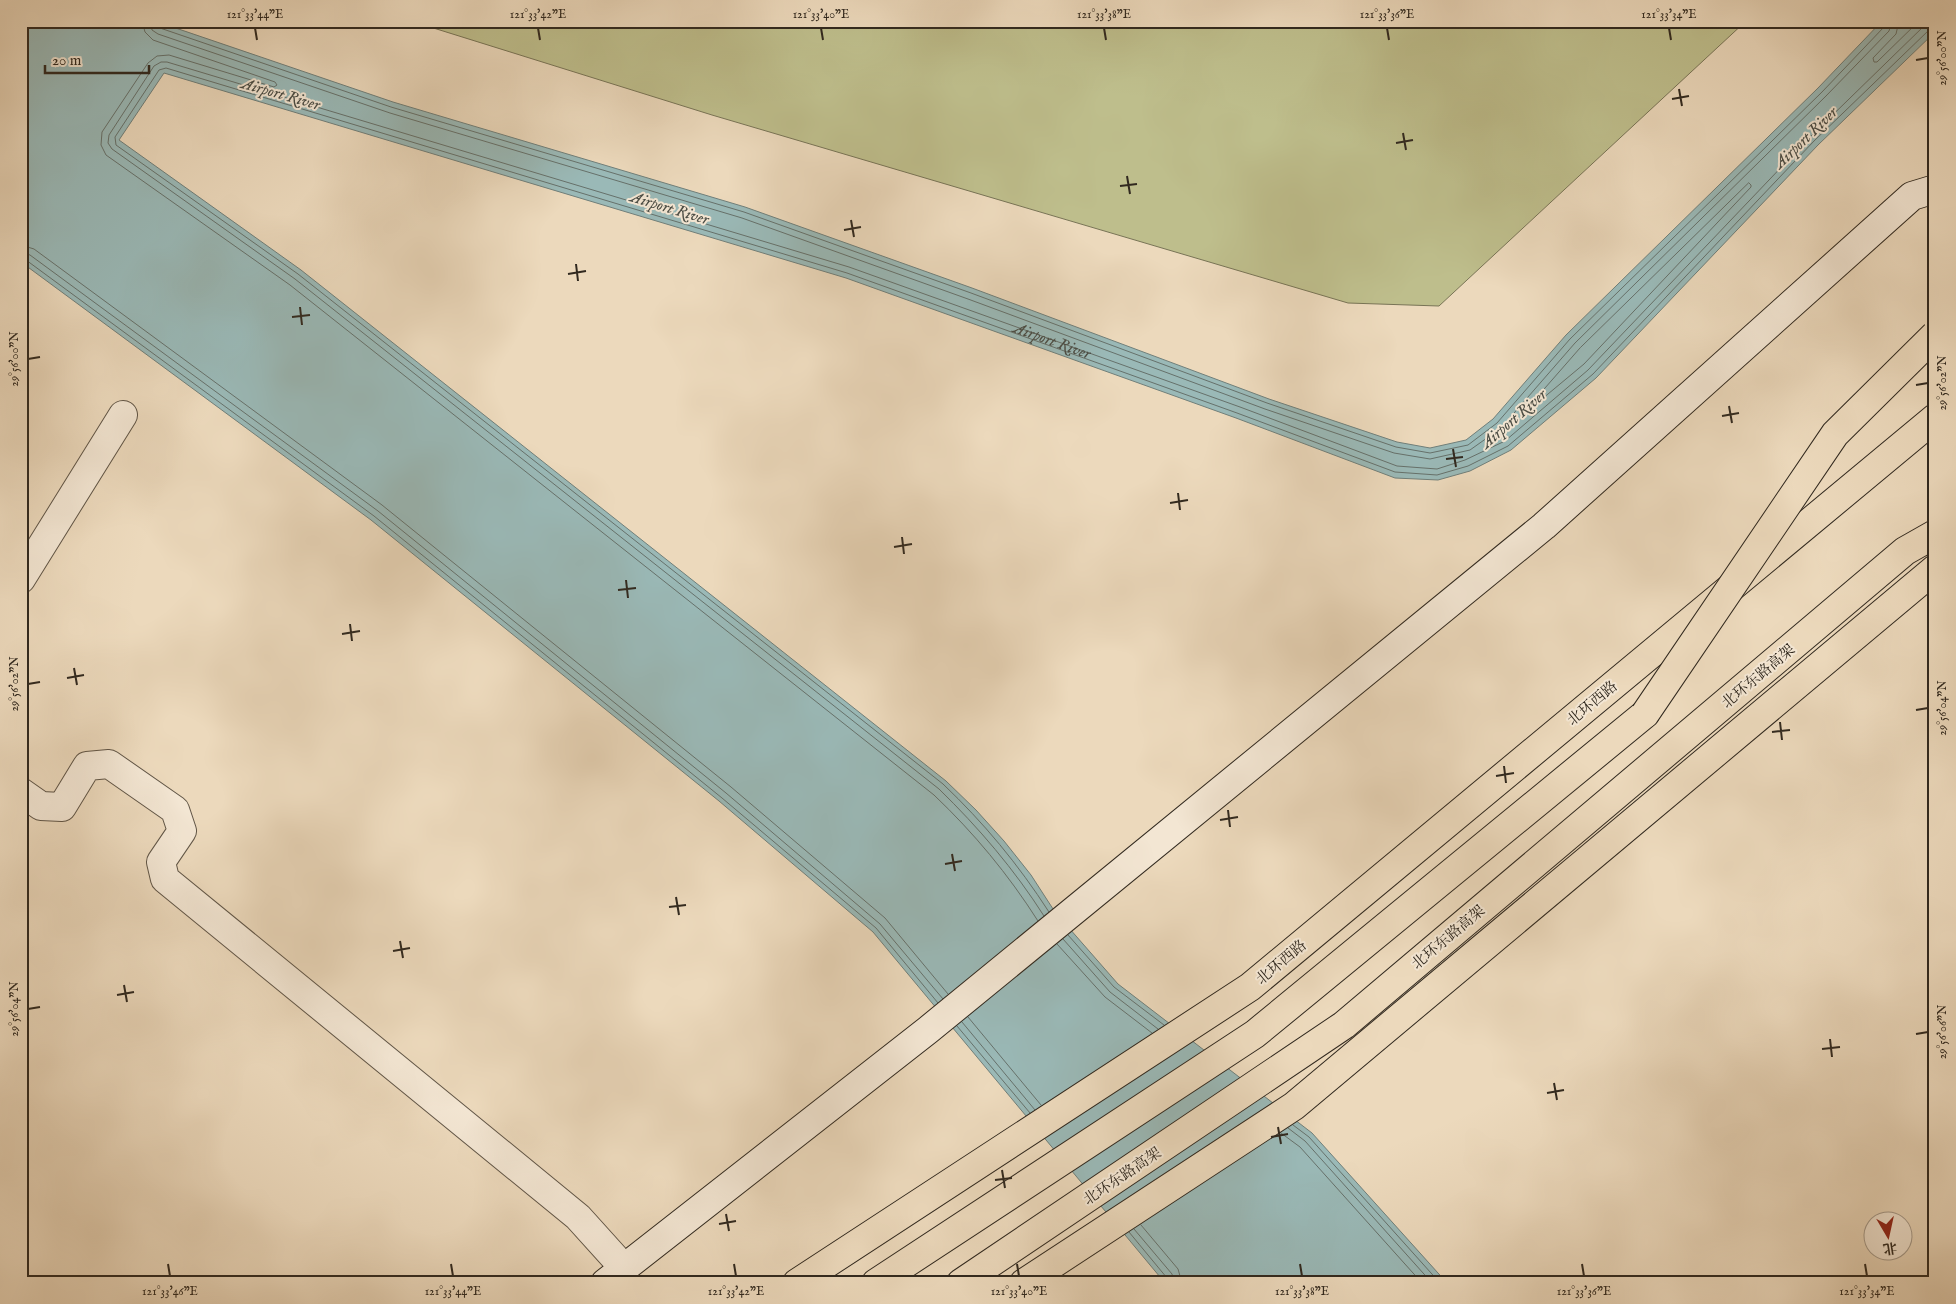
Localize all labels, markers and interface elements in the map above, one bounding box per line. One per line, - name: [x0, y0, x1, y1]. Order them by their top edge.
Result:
- text: 121°33'44"E: [227, 7, 283, 22]
- text: 121°33'42"E: [510, 7, 566, 22]
- text: 121°33'40"E: [793, 7, 849, 22]
- text: 121°33'38"E: [1077, 7, 1131, 22]
- text: 121°33'36"E: [1360, 7, 1414, 22]
- text: 121°33'34"E: [1641, 7, 1697, 22]
- text: 29°56'00"N: [1935, 30, 1950, 86]
- scale bar: [45, 42, 149, 74]
- text: 20 m: [52, 51, 82, 70]
- water label: Airport River: [237, 74, 324, 116]
- water label: Airport River: [1769, 102, 1844, 175]
- water label: Airport River: [626, 187, 712, 231]
- water label: Airport River: [1008, 318, 1095, 365]
- text: 29°56'00"N: [7, 331, 22, 387]
- text: 29°56'02"N: [1935, 355, 1950, 411]
- water label: Airport River: [1476, 384, 1553, 455]
- street label: 北环东路高架: [1718, 640, 1799, 713]
- text: 29°56'02"N: [7, 656, 22, 712]
- street label: 北环西路: [1563, 677, 1621, 730]
- text: 29°56'04"N: [1935, 680, 1950, 736]
- street label: 北环东路高架: [1408, 901, 1489, 974]
- street label: 北环西路: [1252, 936, 1310, 989]
- text: 29°56'04"N: [7, 981, 22, 1037]
- text: 29°56'06"N: [1935, 1004, 1950, 1059]
- street label: 北环东路高架: [1080, 1143, 1165, 1209]
- north arrow: [1864, 1212, 1914, 1262]
- text: 北: [1882, 1238, 1898, 1258]
- text: 121°33'46"E: [142, 1284, 198, 1299]
- text: 121°33'44"E: [425, 1284, 481, 1299]
- text: 121°33'42"E: [708, 1284, 764, 1299]
- text: 121°33'40"E: [991, 1284, 1047, 1299]
- text: 121°33'38"E: [1275, 1284, 1329, 1299]
- text: 121°33'36"E: [1557, 1284, 1611, 1299]
- text: 121°33'34"E: [1839, 1284, 1895, 1299]

